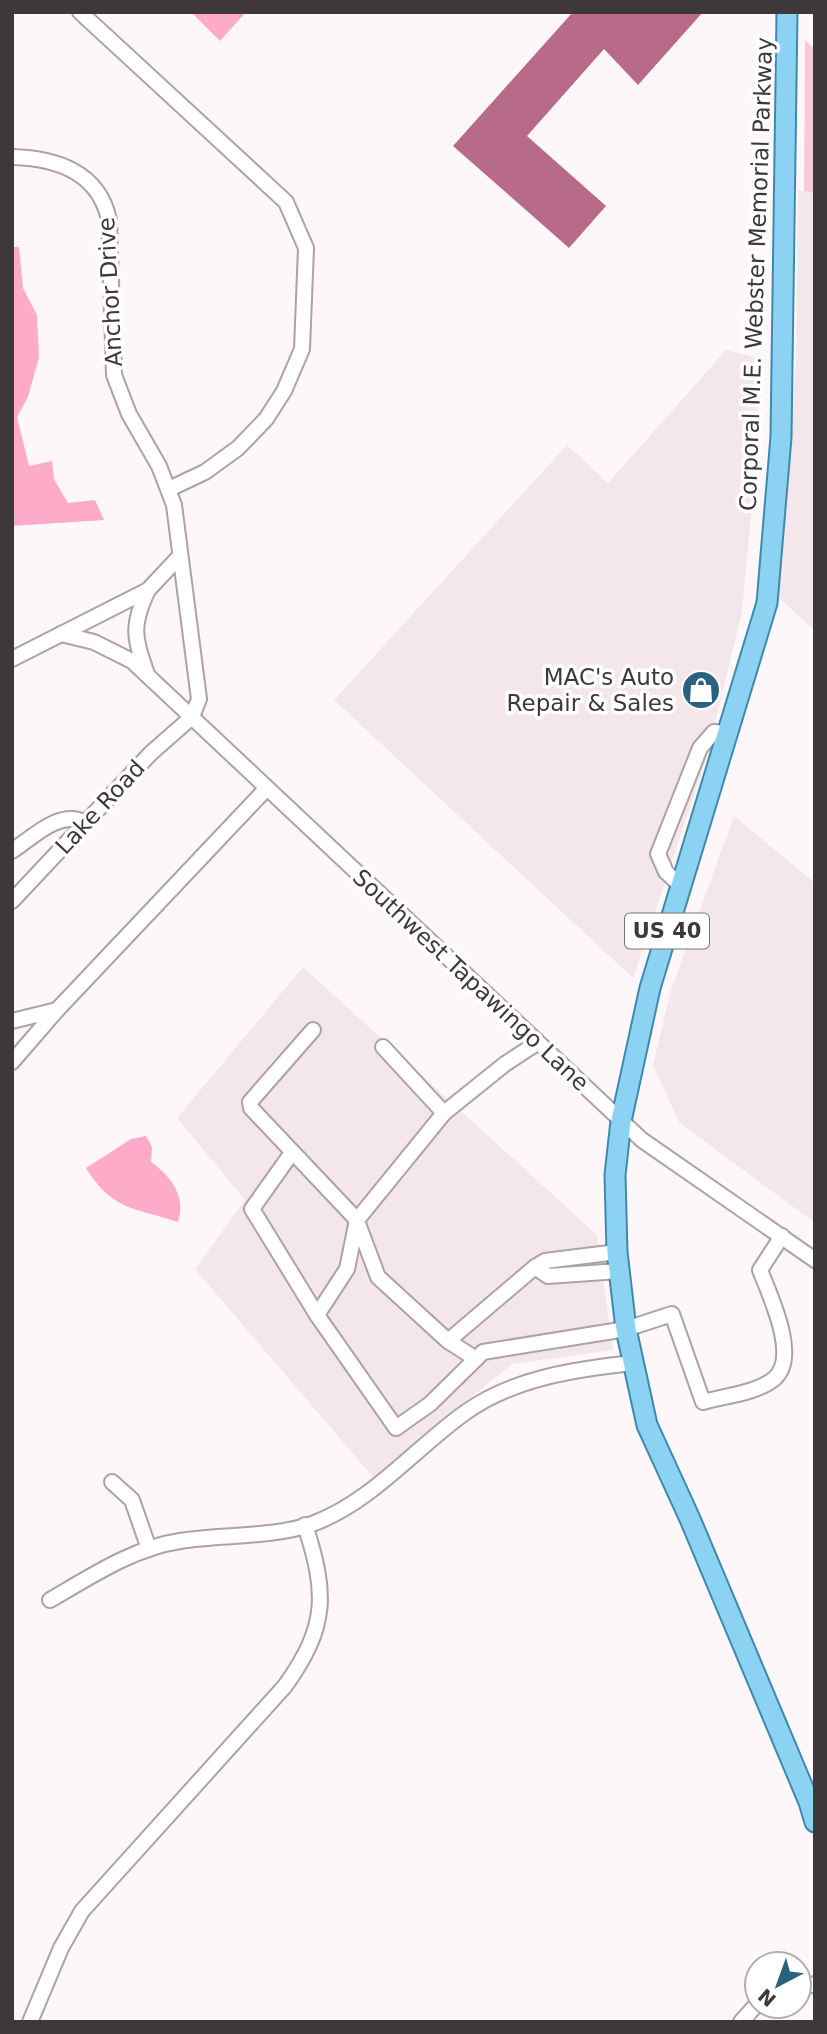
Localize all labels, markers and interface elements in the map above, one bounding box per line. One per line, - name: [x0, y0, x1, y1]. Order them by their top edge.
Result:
- street label: Corporal M.E. Webster Memorial Parkway: [735, 37, 777, 511]
- street label: Anchor Drive: [93, 217, 127, 367]
- place label: MAC's Auto Repair & Sales: [507, 664, 674, 716]
- shop icon: MAC's Auto Repair & Sales: [680, 669, 722, 711]
- street label: Lake Road: [50, 755, 150, 859]
- street label: Southwest Tapawingo Lane: [348, 864, 594, 1096]
- road number: US 40: [625, 914, 709, 948]
- north arrow: [743, 1950, 813, 2020]
- text: N: [754, 1984, 780, 2011]

